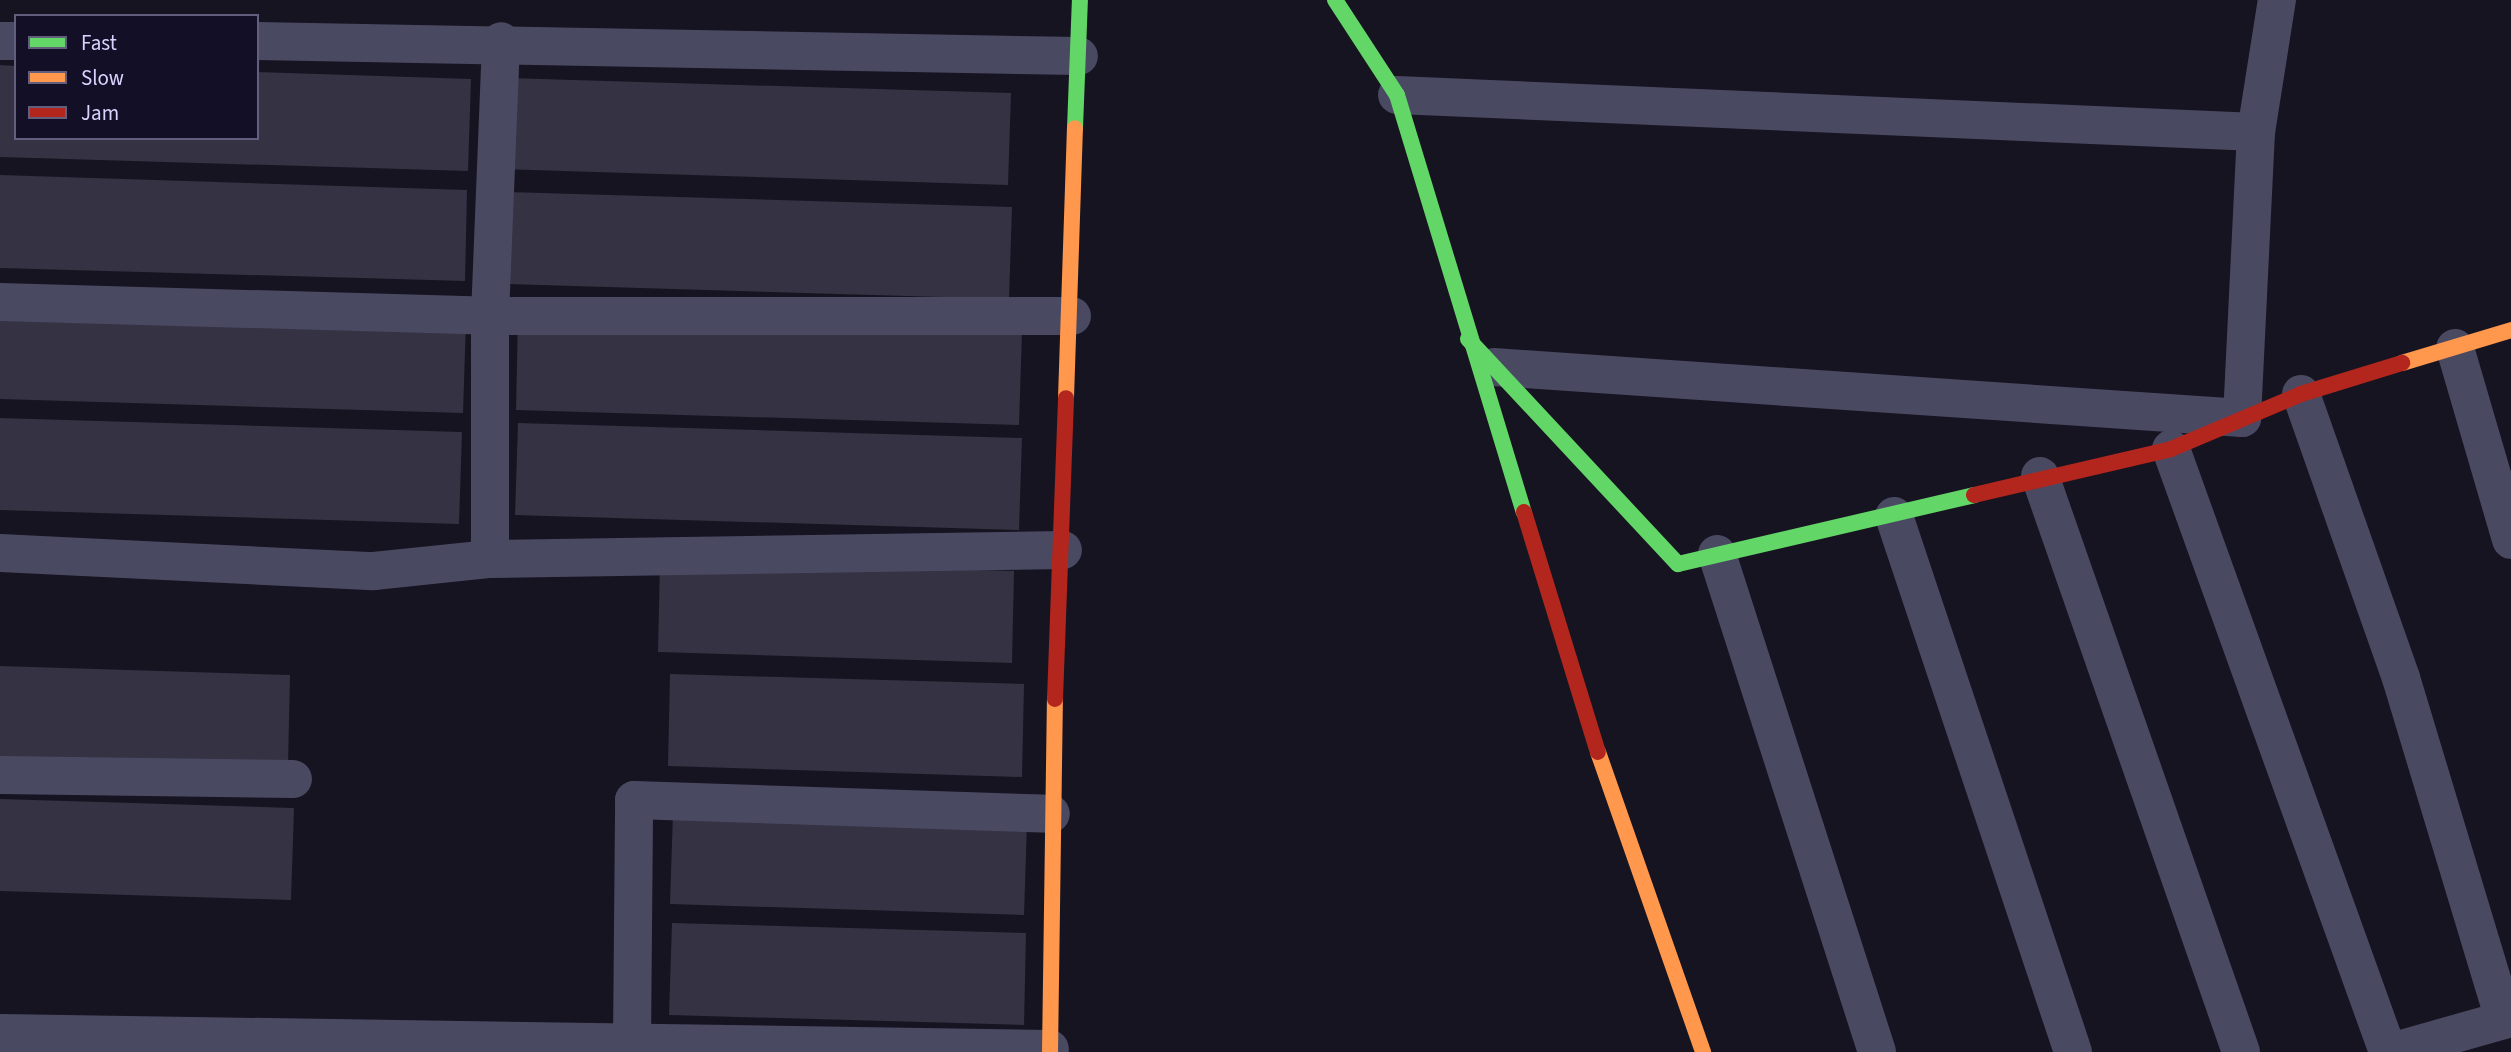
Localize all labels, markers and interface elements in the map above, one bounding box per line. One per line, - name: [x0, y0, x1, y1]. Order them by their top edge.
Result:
- legend: [14, 14, 259, 140]
- text: Fast: [81, 28, 117, 58]
- text: Slow: [81, 63, 124, 93]
- text: Jam: [81, 98, 119, 128]

